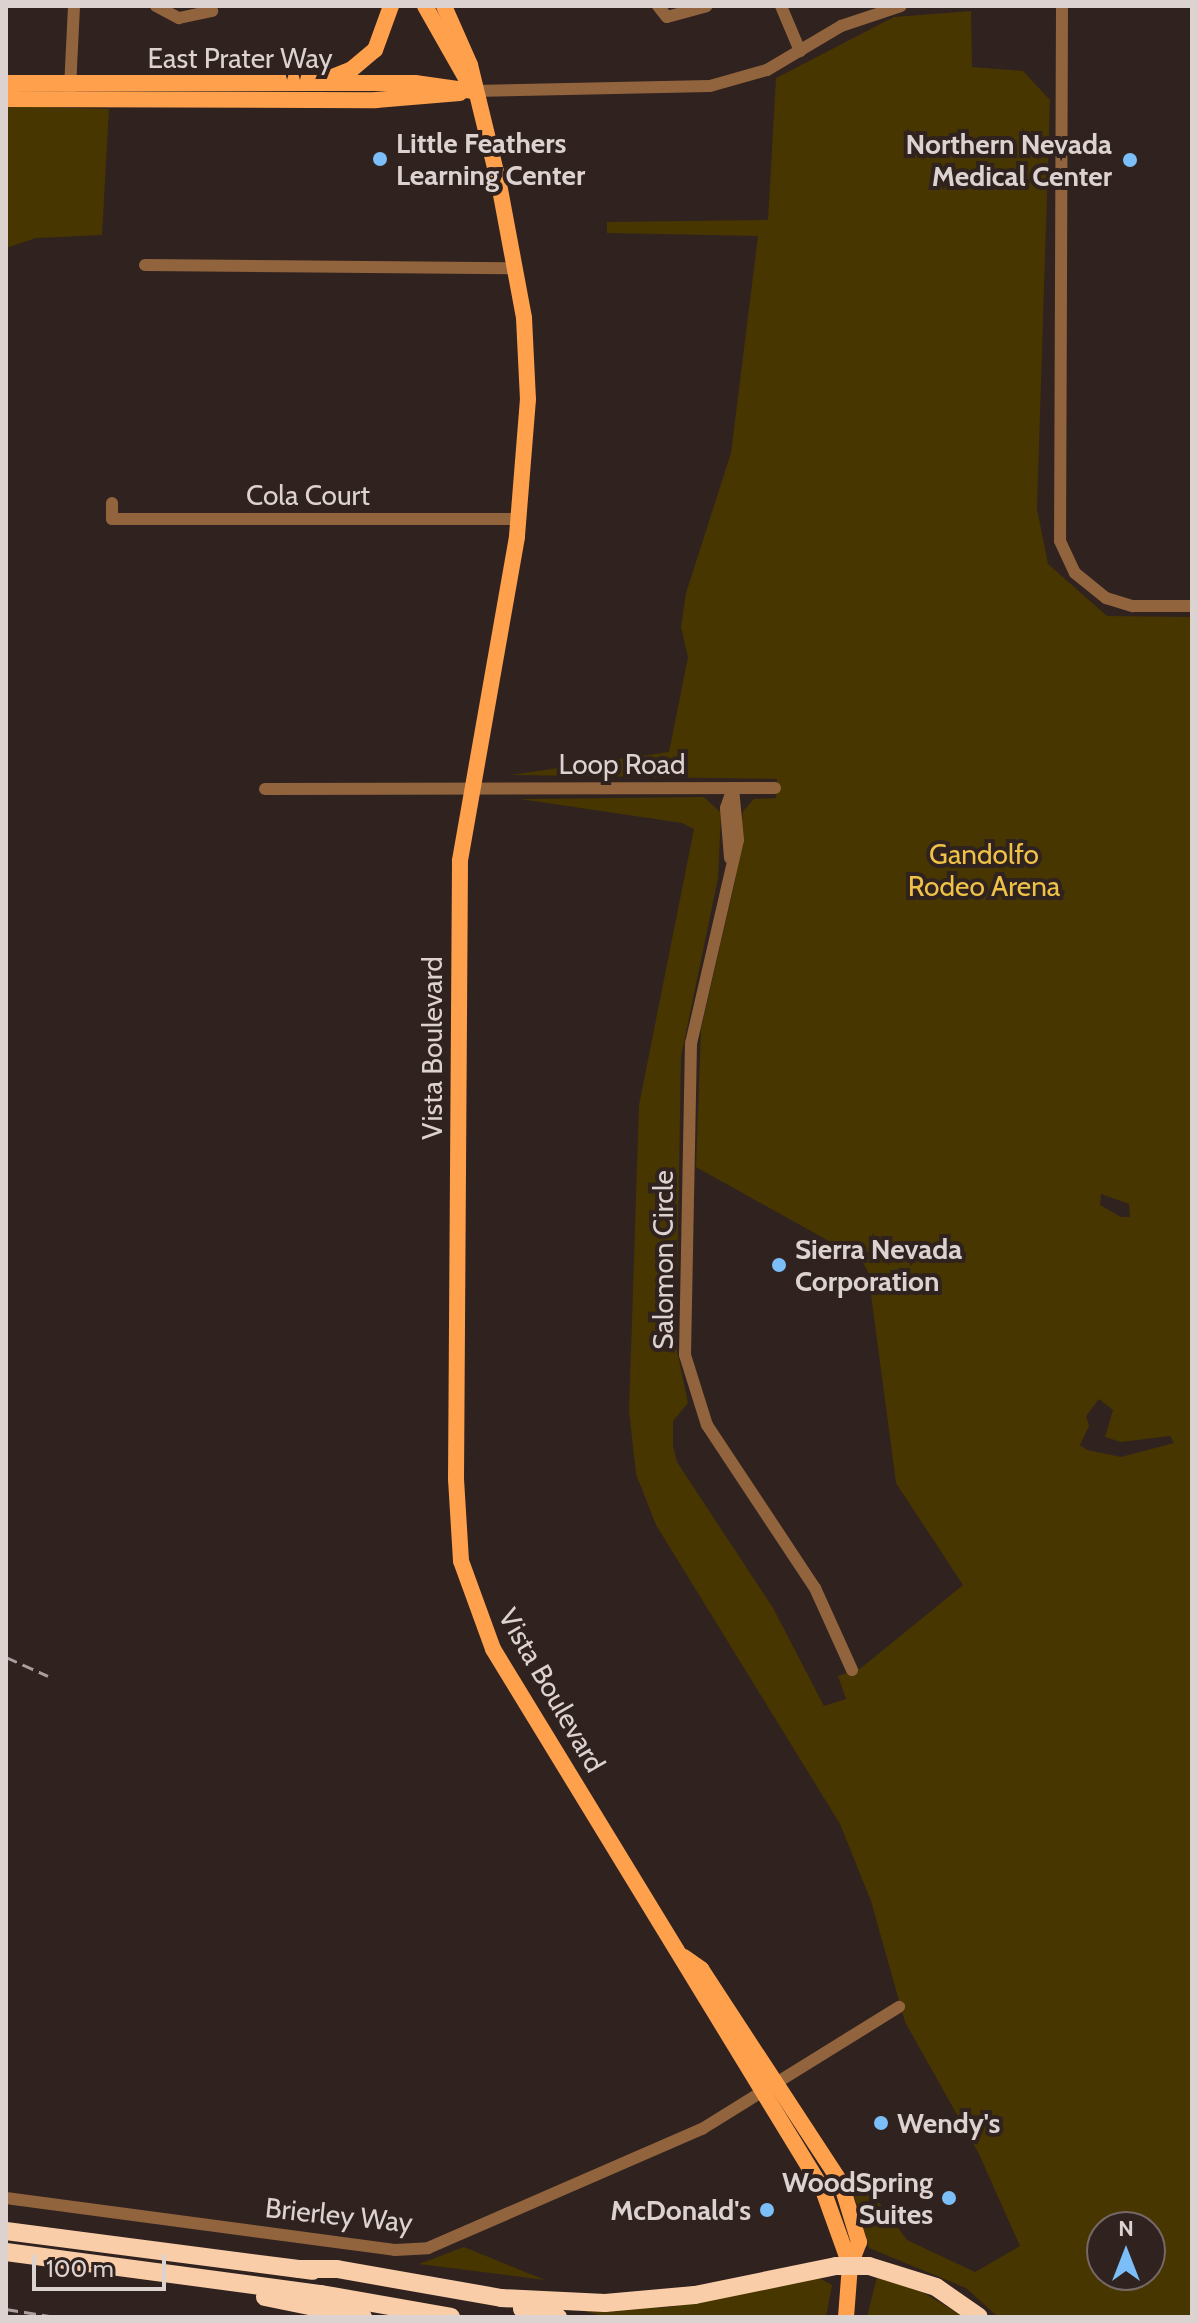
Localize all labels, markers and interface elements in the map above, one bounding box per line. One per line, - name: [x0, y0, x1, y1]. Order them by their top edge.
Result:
- street label: East Prater Way: [147, 41, 333, 75]
- place label: Little Feathers Learning Center: [396, 126, 585, 192]
- place label: Northern Nevada Medical Center: [906, 127, 1112, 193]
- marker: Northern Nevada Medical Center: [1119, 149, 1141, 171]
- marker: Little Feathers Learning Center: [371, 150, 389, 168]
- street label: Cola Court: [246, 478, 370, 512]
- street label: Loop Road: [558, 747, 686, 781]
- park label: Gandolfo Rodeo Arena: [908, 837, 1060, 903]
- street label: Vista Boulevard: [415, 956, 449, 1140]
- street label: Salomon Circle: [646, 1170, 680, 1350]
- place label: Sierra Nevada Corporation: [795, 1232, 962, 1298]
- marker: Sierra Nevada Corporation: [770, 1256, 788, 1274]
- street label: Vista Boulevard: [492, 1602, 612, 1778]
- place label: Wendy's: [897, 2106, 1000, 2140]
- marker: Wendy's: [872, 2114, 890, 2132]
- place label: WoodSpring Suites: [782, 2165, 933, 2231]
- marker: WoodSpring Suites: [940, 2189, 958, 2207]
- street label: Brierley Way: [264, 2191, 414, 2239]
- place label: McDonald's: [610, 2193, 751, 2227]
- marker: McDonald's: [758, 2201, 776, 2219]
- north arrow: [1086, 2211, 1166, 2291]
- text: N: [1118, 2215, 1134, 2242]
- scale bar: [36, 2239, 170, 2289]
- text: 100 m: [46, 2254, 114, 2283]

